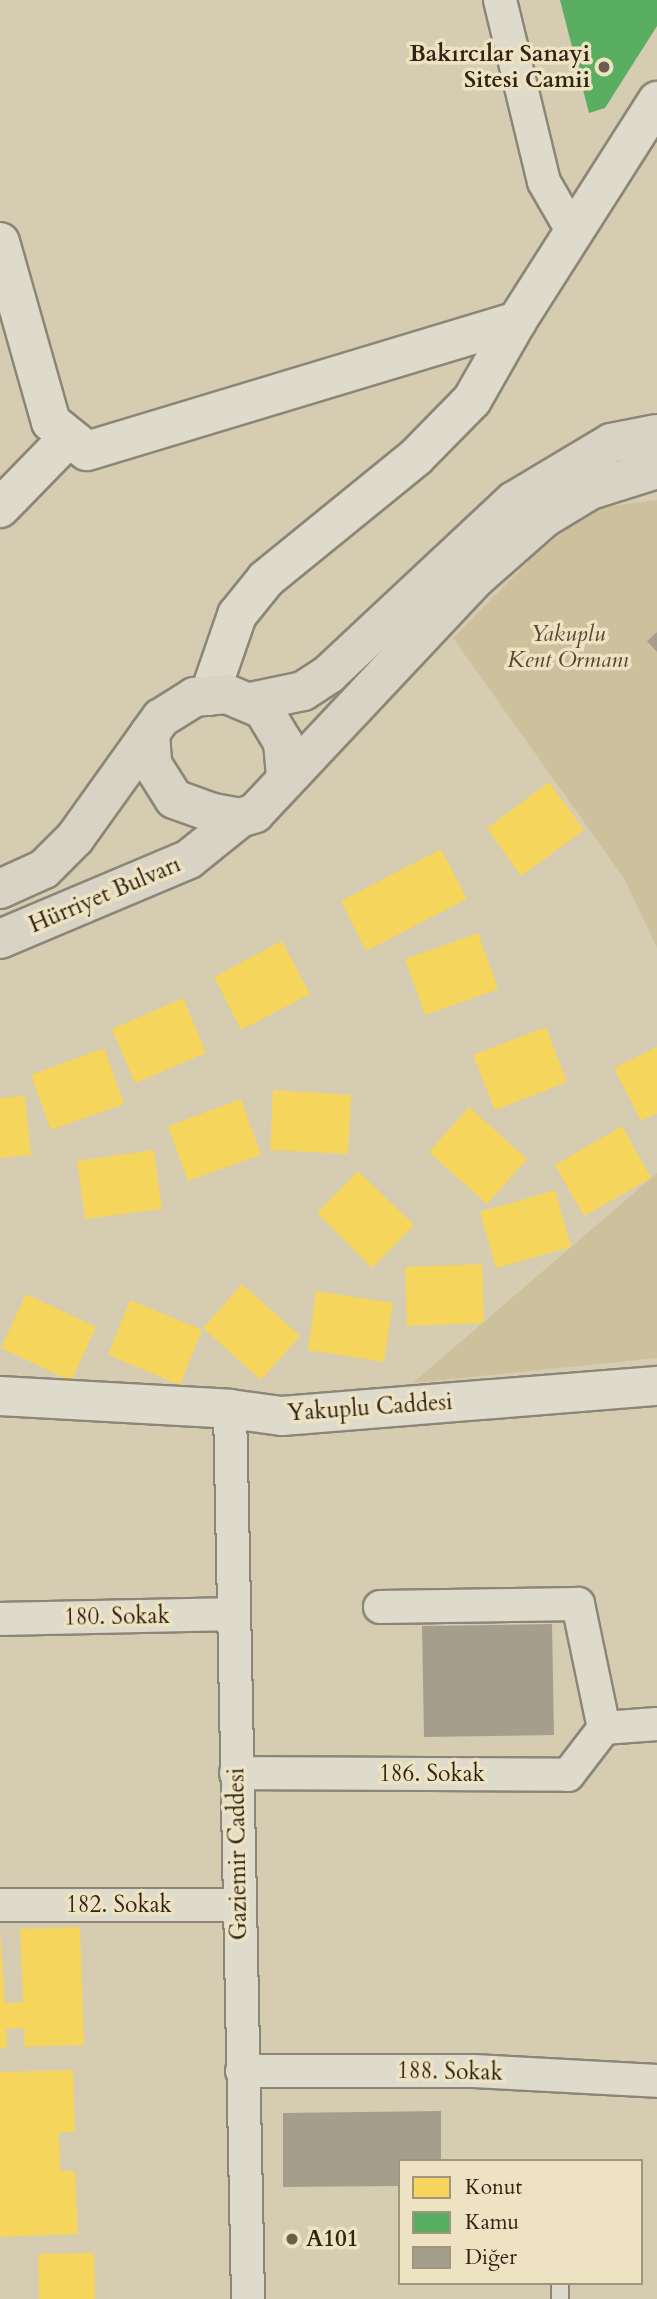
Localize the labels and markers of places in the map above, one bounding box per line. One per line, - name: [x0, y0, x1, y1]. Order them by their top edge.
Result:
- place label: Bakırcılar Sanayi Sitesi Camii: [409, 40, 590, 94]
- marker: Bakırcılar Sanayi Sitesi Camii: [596, 59, 612, 75]
- place label: A101: [306, 2225, 359, 2253]
- marker: A101: [284, 2231, 300, 2247]

